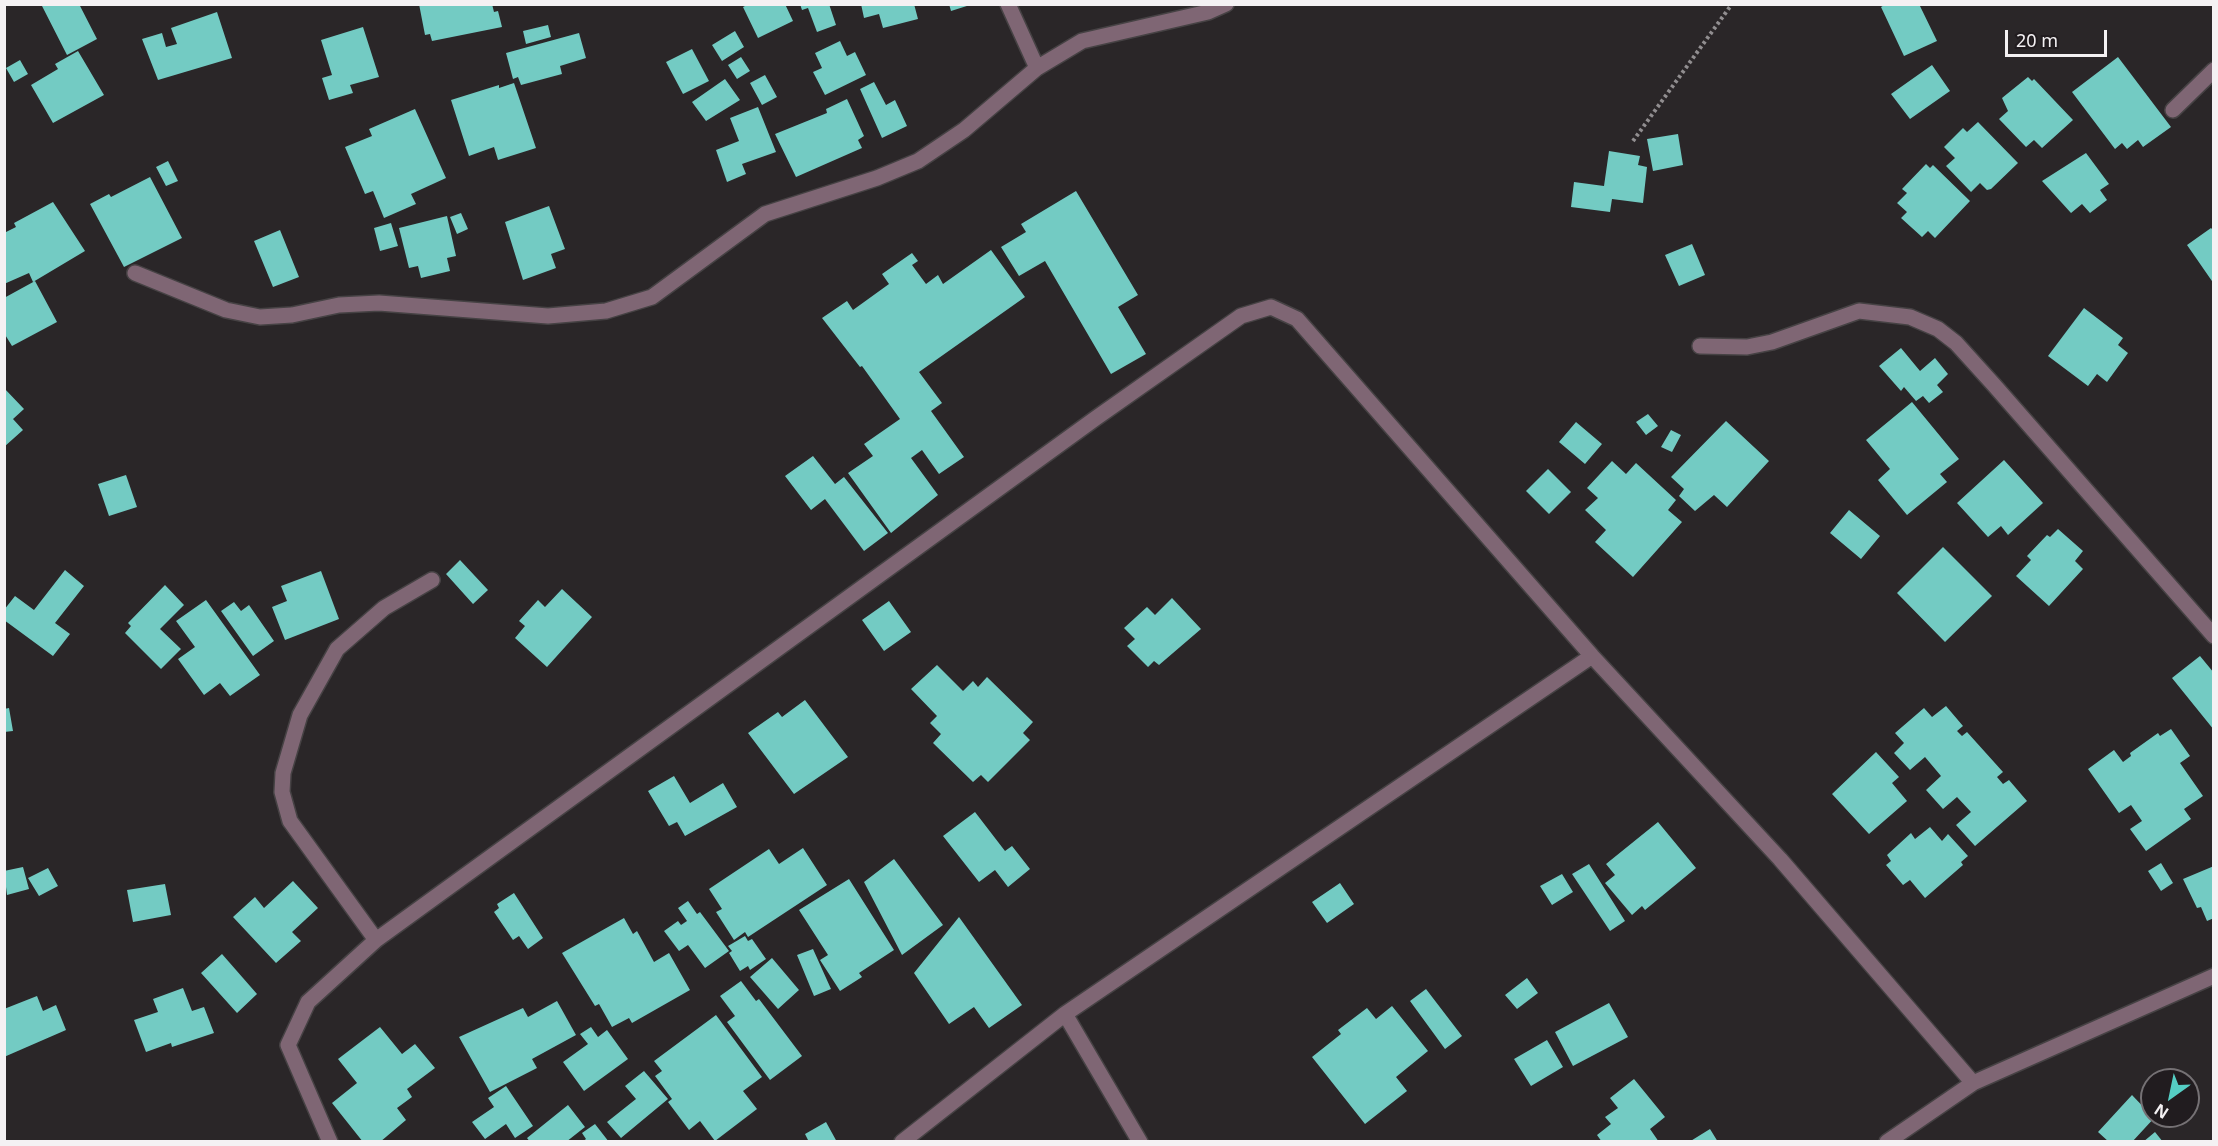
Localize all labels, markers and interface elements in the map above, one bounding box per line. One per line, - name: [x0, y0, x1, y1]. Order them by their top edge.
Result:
- scale bar: [2008, 18, 2110, 56]
- text: 20 m: [2016, 28, 2058, 52]
- north arrow: [2140, 1068, 2200, 1128]
- text: N: [2150, 1099, 2173, 1124]

